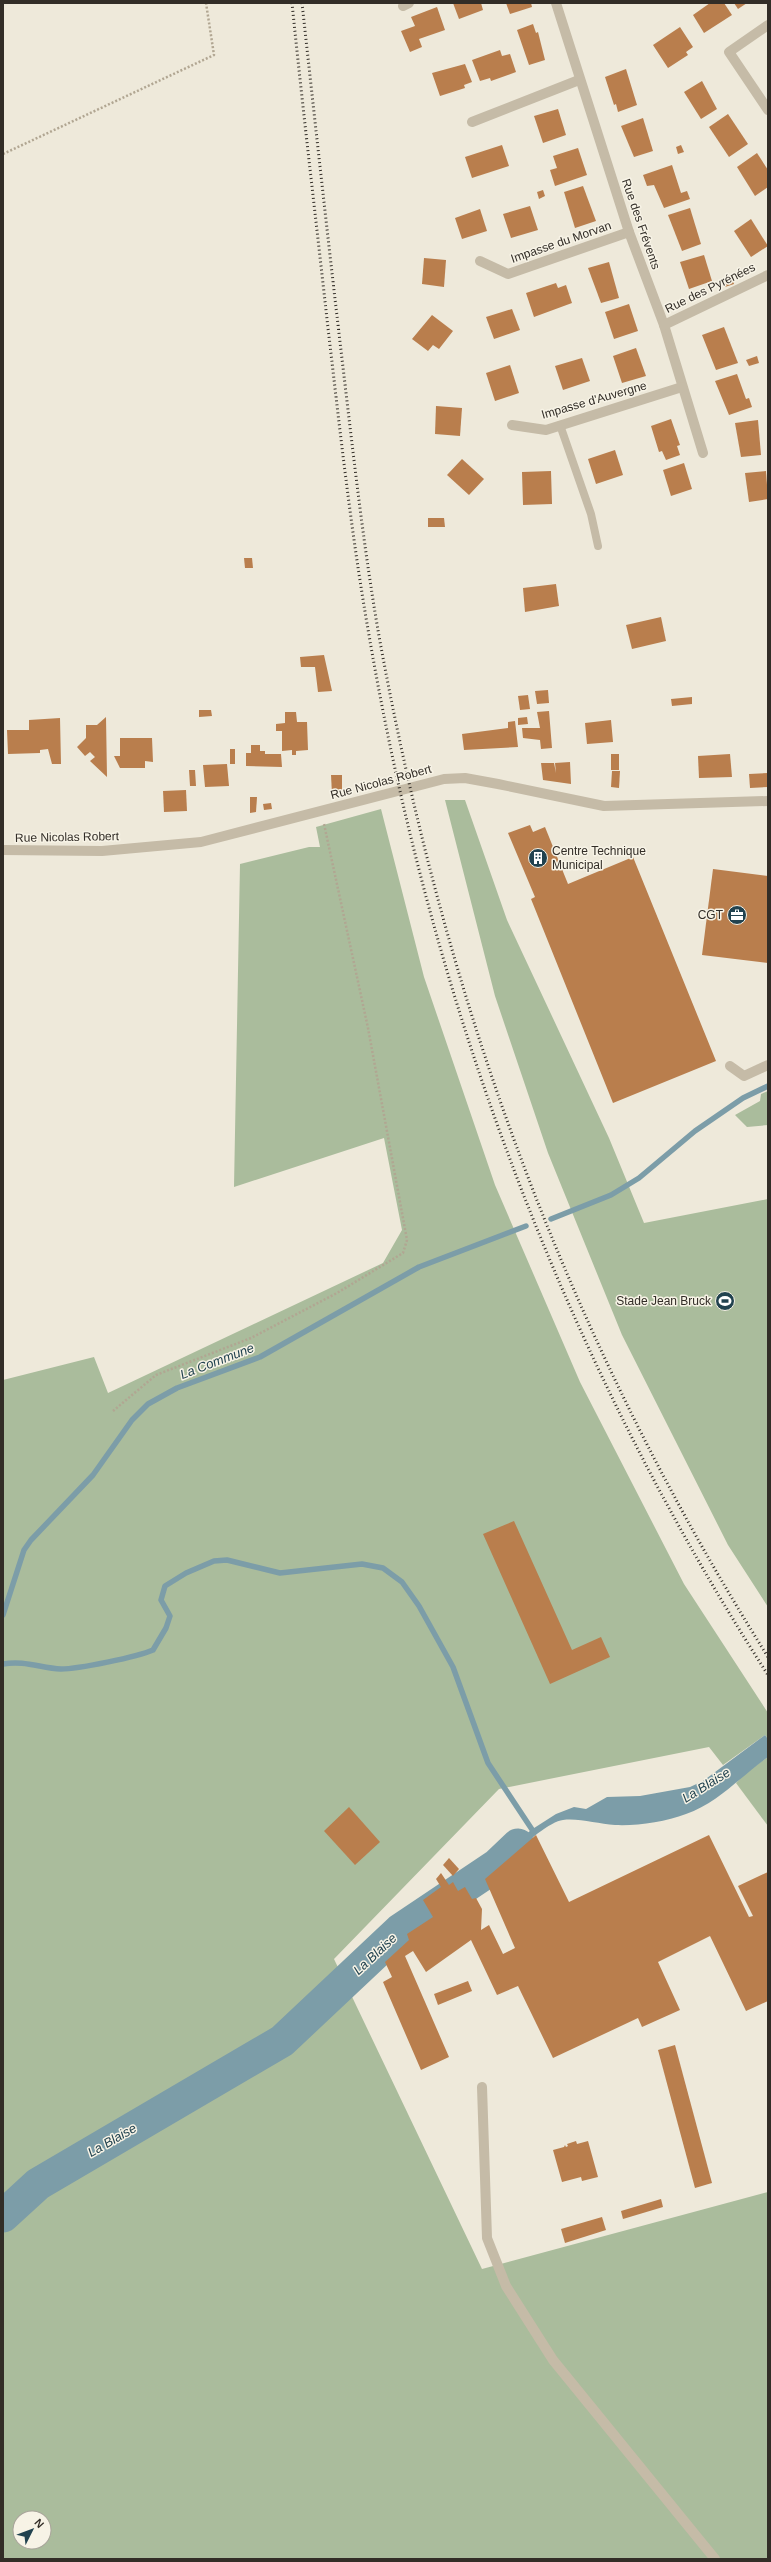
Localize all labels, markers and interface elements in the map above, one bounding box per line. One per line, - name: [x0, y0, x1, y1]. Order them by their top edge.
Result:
- street label: Rue des Frévents: [619, 177, 663, 271]
- street label: Impasse du Morvan: [509, 218, 613, 266]
- street label: Rue des Pyrénées: [663, 260, 757, 316]
- street label: Impasse d'Auvergne: [540, 378, 649, 422]
- street label: Rue Nicolas Robert: [329, 762, 434, 802]
- street label: Rue Nicolas Robert: [15, 829, 120, 845]
- place label: Centre Technique Municipal: [552, 844, 646, 872]
- building icon: Centre Technique Municipal: [527, 847, 549, 869]
- office icon: CGT: [726, 904, 748, 926]
- place label: CGT: [698, 908, 724, 922]
- sports icon: Stade Jean Bruck: [714, 1290, 736, 1312]
- place label: Stade Jean Bruck: [616, 1294, 712, 1308]
- water label: La Commune: [178, 1340, 256, 1382]
- water label: La Blaise: [679, 1764, 733, 1806]
- water label: La Blaise: [350, 1930, 400, 1978]
- water label: La Blaise: [85, 2120, 139, 2160]
- north arrow: [12, 2510, 52, 2550]
- text: N: [32, 2516, 47, 2530]

